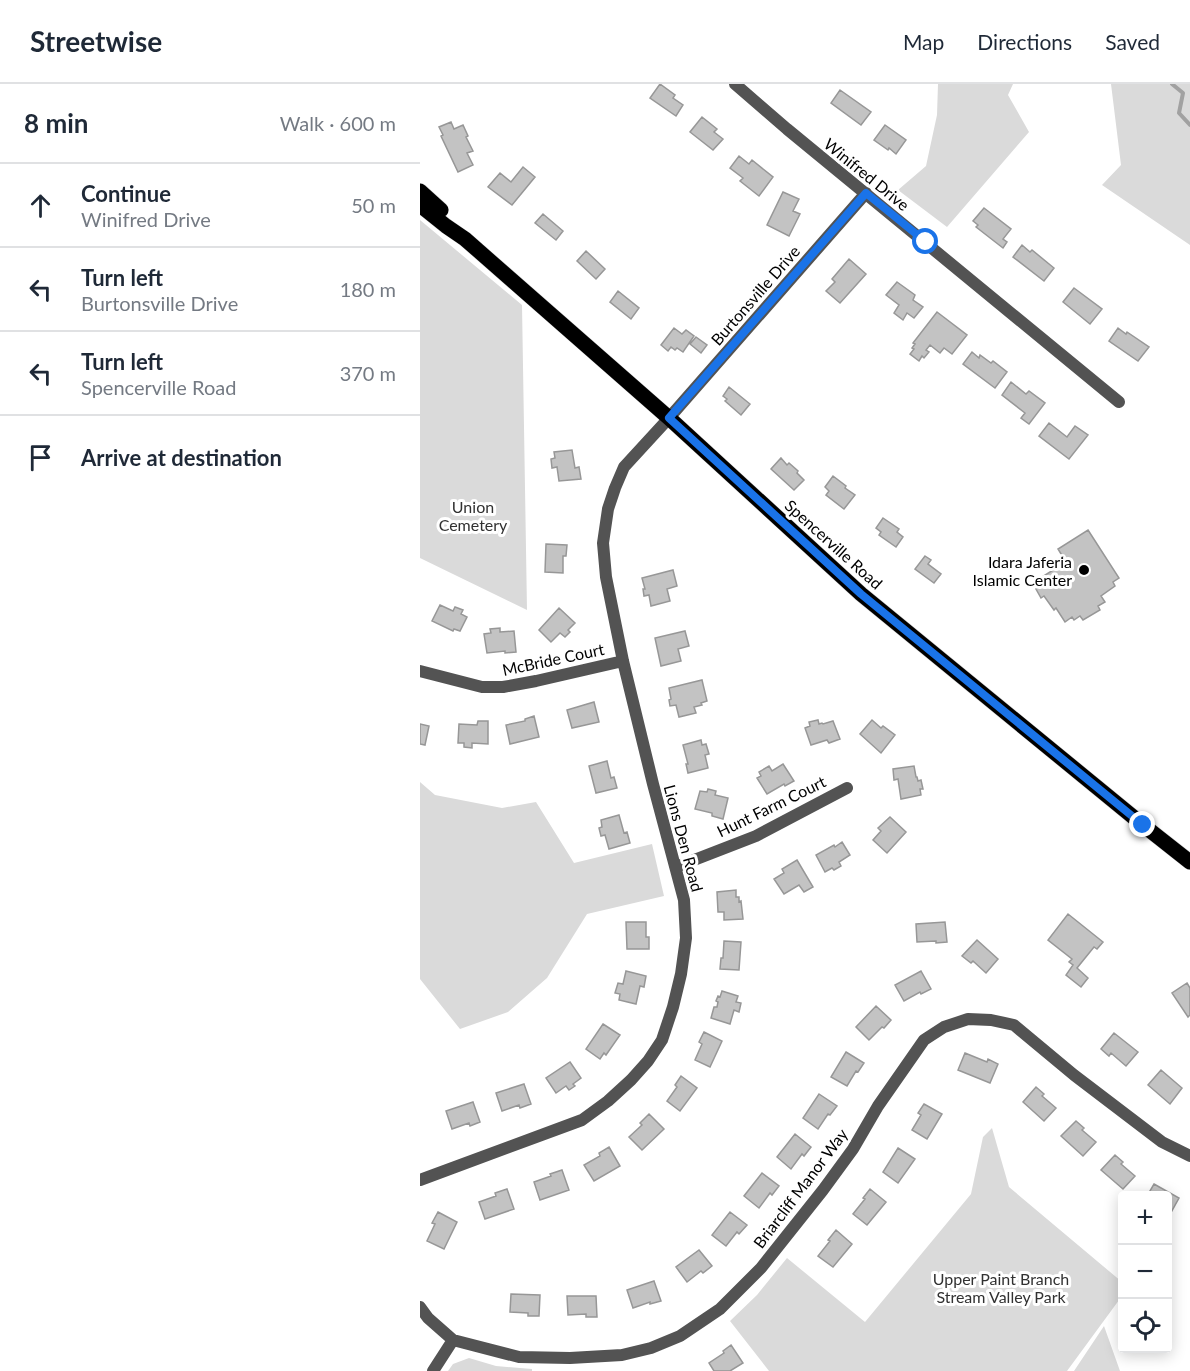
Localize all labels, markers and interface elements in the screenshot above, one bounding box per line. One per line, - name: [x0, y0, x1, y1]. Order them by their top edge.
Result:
- text: Streetwise: [30, 24, 162, 58]
- text: Map: [903, 29, 944, 54]
- text: Directions: [977, 29, 1072, 54]
- text: Saved: [1105, 29, 1160, 54]
- text: 8 min: [24, 107, 88, 139]
- text: Walk · 600 m: [280, 111, 396, 135]
- street label: Winifred Drive: [821, 134, 913, 214]
- text: Continue: [81, 180, 171, 207]
- icon: ahead: [24, 189, 57, 222]
- text: 50 m: [351, 193, 396, 217]
- text: Winifred Drive: [81, 207, 211, 231]
- route start: [912, 228, 938, 254]
- street label: Burtonsville Drive: [707, 241, 803, 349]
- text: Turn left: [81, 264, 163, 291]
- icon: left: [24, 273, 57, 306]
- text: 180 m: [340, 277, 396, 301]
- text: Burtonsville Drive: [81, 291, 238, 315]
- text: Turn left: [81, 348, 163, 375]
- icon: left: [24, 357, 57, 390]
- text: 370 m: [340, 361, 396, 385]
- text: Spencerville Road: [81, 375, 236, 399]
- icon: arrive: [24, 441, 57, 474]
- text: Arrive at destination: [81, 444, 282, 471]
- street label: Spencerville Road: [781, 495, 887, 593]
- park label: Union Cemetery: [439, 497, 508, 534]
- place label: Idara Jaferia Islamic Center: [973, 552, 1072, 589]
- marker: Idara Jaferia Islamic Center: [1077, 563, 1091, 577]
- street label: McBride Court: [500, 639, 606, 679]
- street label: Hunt Farm Court: [714, 771, 829, 841]
- street label: Lions Den Road: [661, 782, 707, 894]
- route end: [1129, 811, 1155, 837]
- street label: Briarcliff Manor Way: [749, 1124, 852, 1251]
- map controls: [1118, 1191, 1172, 1353]
- button: +: [1118, 1191, 1172, 1245]
- button: −: [1118, 1245, 1172, 1299]
- park label: Upper Paint Branch Stream Valley Park: [933, 1269, 1069, 1306]
- button: locate: [1118, 1299, 1172, 1353]

